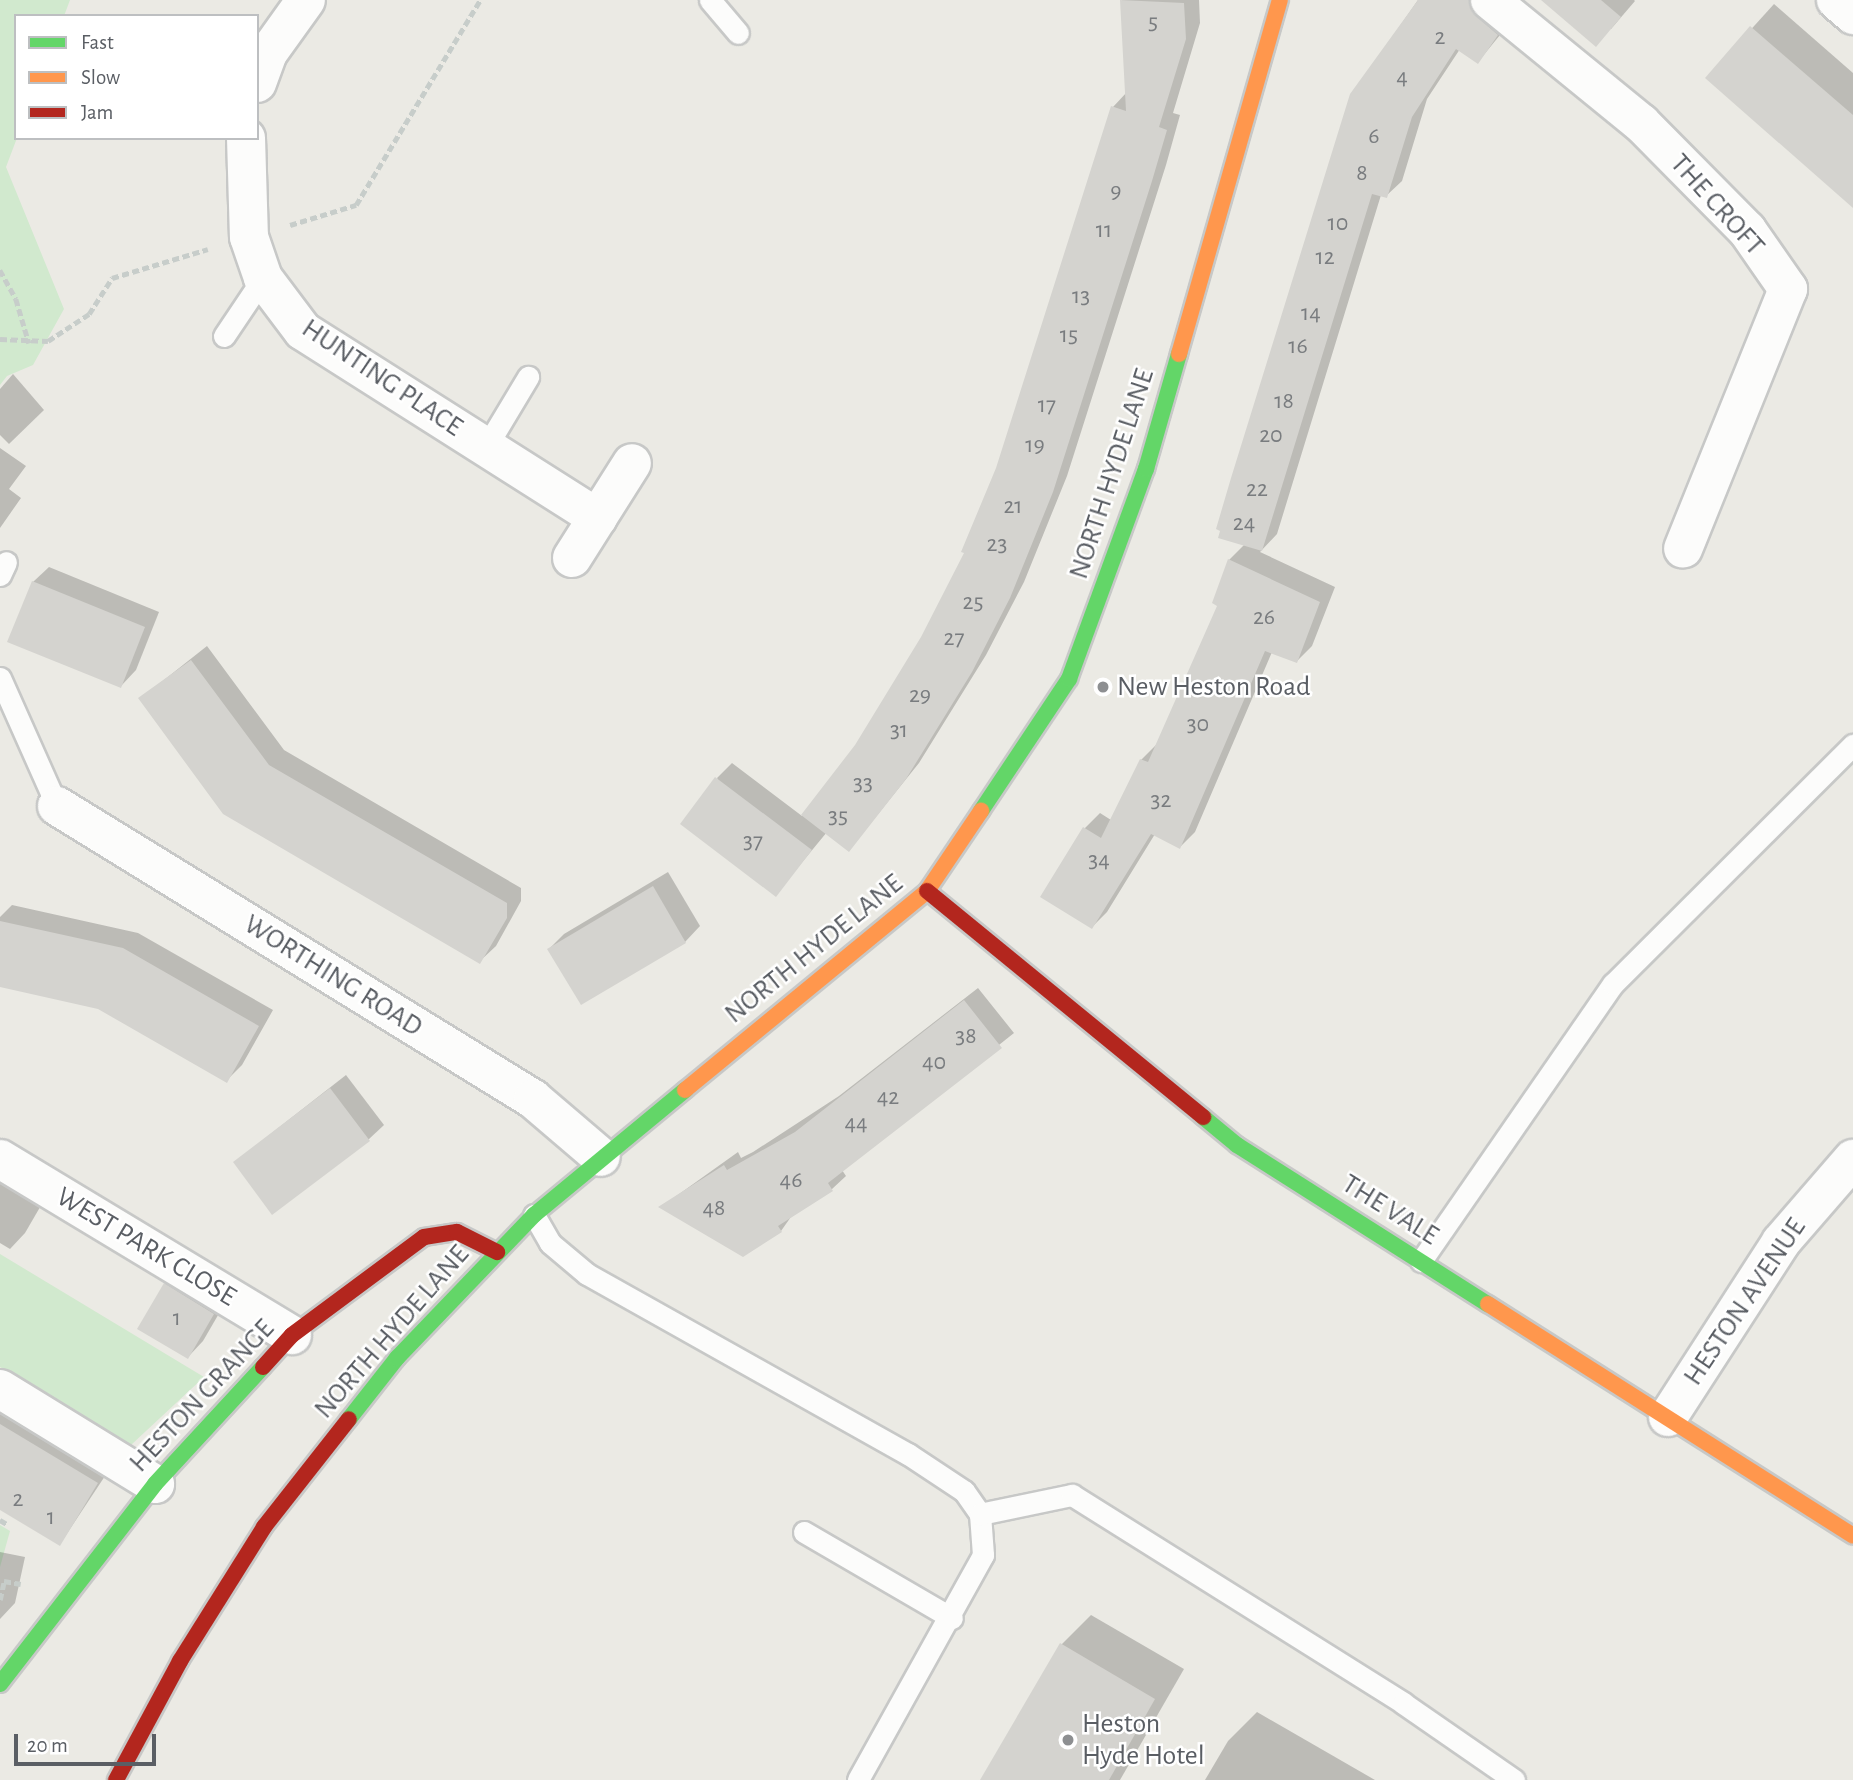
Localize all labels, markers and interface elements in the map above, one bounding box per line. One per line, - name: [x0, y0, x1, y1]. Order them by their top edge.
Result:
- house number: 5: [1148, 9, 1158, 37]
- legend: [14, 14, 259, 140]
- house number: 2: [1435, 24, 1445, 52]
- text: Fast: [81, 32, 114, 53]
- house number: 4: [1396, 64, 1408, 92]
- text: Slow: [81, 67, 120, 88]
- text: Jam: [81, 102, 113, 123]
- house number: 6: [1368, 123, 1380, 151]
- street label: THE CROFT: [1663, 147, 1771, 263]
- house number: 8: [1356, 160, 1368, 188]
- house number: 9: [1110, 178, 1122, 206]
- house number: 10: [1328, 210, 1348, 238]
- house number: 11: [1096, 217, 1112, 245]
- house number: 12: [1315, 244, 1335, 272]
- house number: 13: [1072, 283, 1090, 311]
- house number: 14: [1301, 300, 1321, 328]
- street label: HUNTING PLACE: [295, 312, 469, 444]
- house number: 15: [1060, 322, 1078, 350]
- house number: 16: [1288, 333, 1308, 361]
- street label: NORTH HYDE LANE: [1062, 365, 1162, 583]
- house number: 18: [1274, 388, 1294, 416]
- house number: 17: [1038, 392, 1056, 420]
- house number: 20: [1259, 422, 1283, 450]
- house number: 19: [1025, 432, 1045, 460]
- house number: 22: [1246, 476, 1268, 504]
- house number: 21: [1003, 493, 1023, 521]
- house number: 24: [1233, 510, 1255, 538]
- house number: 23: [987, 531, 1007, 559]
- house number: 25: [963, 589, 983, 617]
- house number: 26: [1253, 604, 1275, 632]
- house number: 27: [944, 625, 964, 653]
- place label: New Heston Road: [1117, 670, 1311, 704]
- marker: New Heston Road: [1095, 679, 1111, 695]
- house number: 29: [909, 682, 931, 710]
- house number: 30: [1187, 711, 1209, 739]
- house number: 31: [890, 717, 908, 745]
- house number: 33: [853, 770, 873, 798]
- house number: 32: [1151, 787, 1171, 815]
- house number: 35: [828, 803, 848, 831]
- house number: 37: [743, 828, 763, 856]
- house number: 34: [1088, 847, 1110, 875]
- street label: NORTH HYDE LANE: [718, 867, 910, 1031]
- street label: WORTHING ROAD: [238, 908, 428, 1044]
- house number: 38: [955, 1023, 977, 1051]
- house number: 40: [922, 1049, 946, 1077]
- house number: 42: [877, 1084, 899, 1112]
- house number: 44: [844, 1110, 868, 1138]
- house number: 46: [780, 1167, 802, 1195]
- street label: THE VALE: [1336, 1167, 1444, 1253]
- street label: WEST PARK CLOSE: [50, 1180, 242, 1314]
- house number: 48: [703, 1195, 725, 1223]
- street label: HESTON AVENUE: [1677, 1212, 1813, 1392]
- street label: NORTH HYDE LANE: [307, 1238, 477, 1426]
- house number: 1: [173, 1305, 181, 1333]
- street label: HESTON GRANGE: [123, 1313, 281, 1479]
- house number: 2: [13, 1486, 23, 1514]
- house number: 1: [47, 1504, 55, 1532]
- place label: Heston Hyde Hotel: [1082, 1707, 1205, 1773]
- scale bar: [18, 1720, 159, 1764]
- marker: Heston Hyde Hotel: [1060, 1732, 1076, 1748]
- text: 20 m: [27, 1735, 68, 1756]

